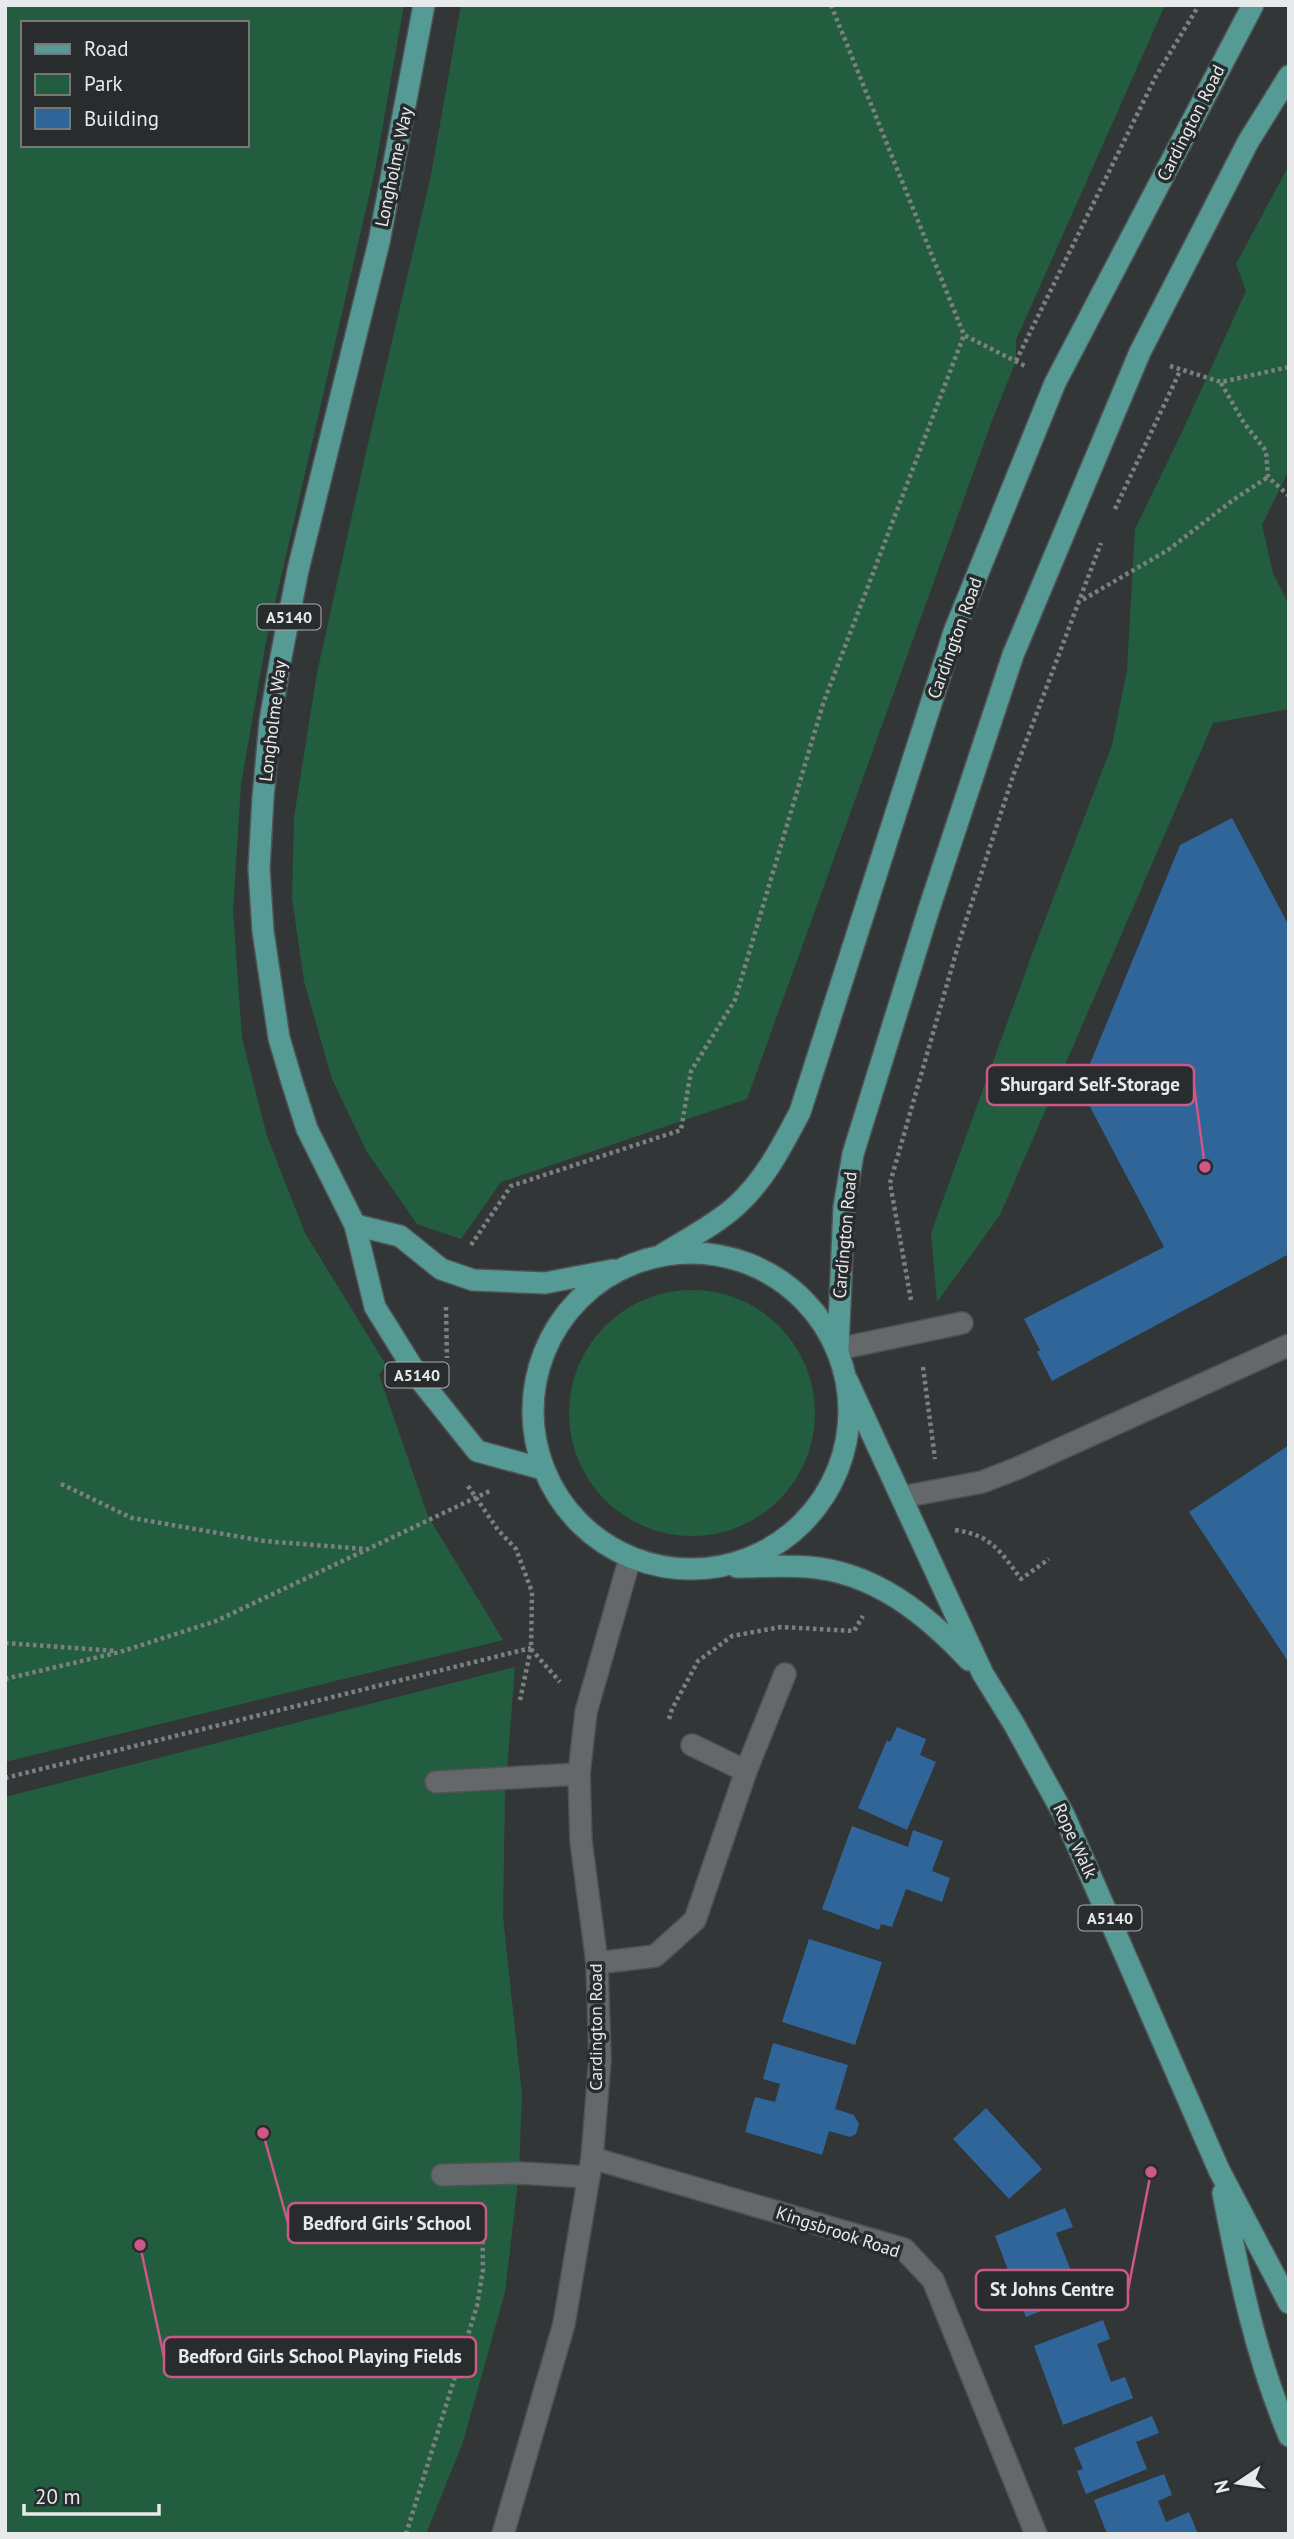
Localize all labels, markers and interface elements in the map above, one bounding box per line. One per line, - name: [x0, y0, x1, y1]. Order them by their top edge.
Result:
- legend: [21, 21, 248, 147]
- text: Road: [84, 35, 128, 62]
- street label: Cardington Road: [1151, 61, 1230, 185]
- text: Park: [84, 70, 123, 97]
- street label: Longholme Way: [370, 104, 418, 229]
- text: Building: [84, 105, 159, 132]
- street label: Cardington Road: [922, 574, 987, 702]
- road number: A5140: [258, 604, 320, 630]
- street label: Longholme Way: [254, 658, 291, 783]
- callout: Shurgard Self-Storage: [987, 1065, 1194, 1105]
- text: Shurgard Self-Storage: [1000, 1072, 1180, 1096]
- street label: Cardington Road: [827, 1171, 862, 1299]
- road number: A5140: [386, 1362, 448, 1387]
- street label: Rope Walk: [1048, 1800, 1103, 1882]
- road number: A5140: [1078, 1906, 1142, 1930]
- street label: Cardington Road: [584, 1963, 607, 2091]
- street label: Kingsbrook Road: [773, 2201, 903, 2262]
- callout: Bedford Girls' School: [288, 2203, 486, 2243]
- text: Bedford Girls' School: [303, 2211, 472, 2235]
- callout: St Johns Centre: [976, 2270, 1128, 2310]
- text: St Johns Centre: [990, 2277, 1114, 2301]
- callout: Bedford Girls School Playing Fields: [164, 2337, 476, 2377]
- text: Bedford Girls School Playing Fields: [178, 2344, 462, 2368]
- north arrow: [1203, 2448, 1273, 2518]
- scale bar: [24, 2472, 159, 2516]
- text: N: [1208, 2478, 1235, 2496]
- text: 20 m: [35, 2483, 81, 2510]

